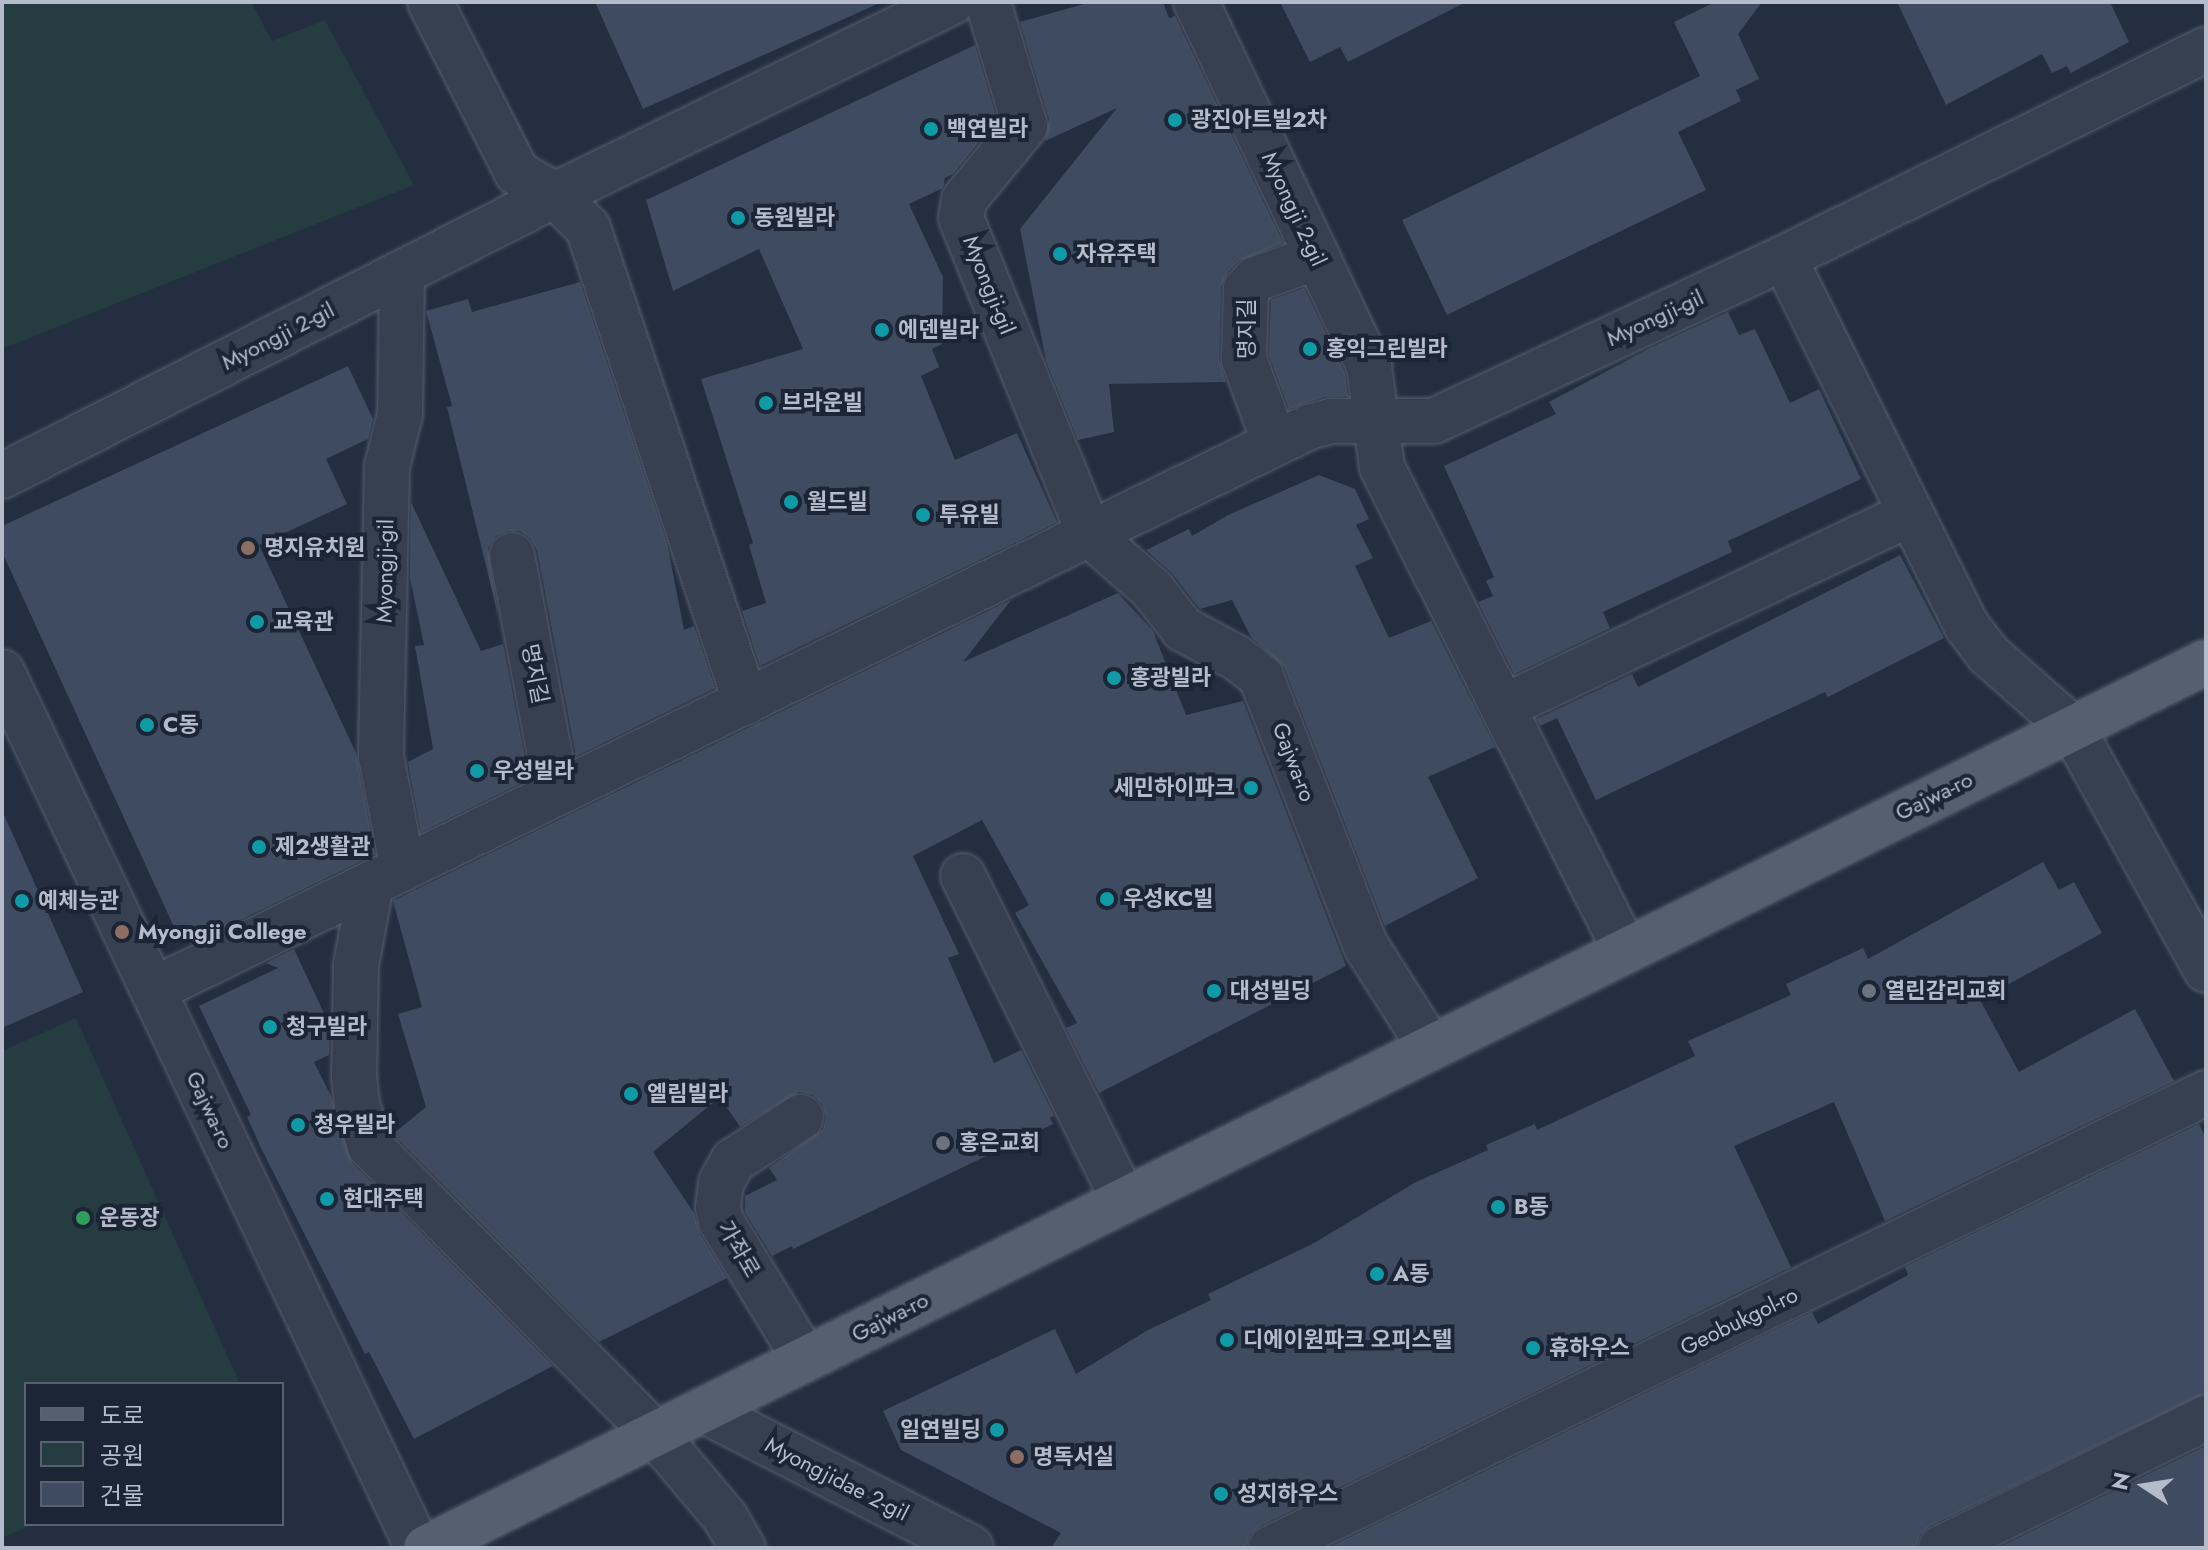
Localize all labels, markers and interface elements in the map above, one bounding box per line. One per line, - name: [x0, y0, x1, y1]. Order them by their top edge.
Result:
- place label: 광진아트빌2차: [1191, 107, 1327, 133]
- marker: 광진아트빌2차: [1166, 111, 1184, 129]
- place label: 백연빌라: [947, 116, 1028, 142]
- marker: 백연빌라: [922, 120, 940, 138]
- street label: Myongji 2-gil: [1256, 148, 1332, 270]
- place label: 동원빌라: [754, 205, 835, 231]
- marker: 동원빌라: [729, 209, 747, 227]
- street label: Myongji-gil: [957, 232, 1021, 338]
- place label: 자유주택: [1076, 241, 1157, 267]
- marker: 자유주택: [1051, 245, 1069, 263]
- street label: Myongji-gil: [1602, 284, 1708, 352]
- street label: Myongji 2-gil: [217, 296, 339, 376]
- street label: 명지길: [1234, 299, 1260, 359]
- place label: 에덴빌라: [898, 317, 979, 343]
- marker: 에덴빌라: [873, 321, 891, 339]
- place label: 홍익그린빌라: [1326, 336, 1447, 362]
- marker: 홍익그린빌라: [1301, 340, 1319, 358]
- place label: 브라운빌: [782, 390, 863, 416]
- marker: 브라운빌: [757, 394, 775, 412]
- place label: 월드빌: [807, 489, 868, 515]
- marker: 월드빌: [782, 493, 800, 511]
- place label: 투유빌: [939, 502, 1000, 528]
- marker: 투유빌: [914, 506, 932, 524]
- street label: Myongji-gil: [371, 519, 399, 623]
- place label: 명지유치원: [264, 535, 365, 561]
- marker: 명지유치원: [239, 539, 257, 557]
- place label: 교육관: [273, 609, 334, 635]
- marker: 교육관: [248, 613, 266, 631]
- street label: 명지길: [516, 642, 554, 706]
- place label: 홍광빌라: [1130, 665, 1211, 691]
- marker: 홍광빌라: [1105, 669, 1123, 687]
- place label: C동: [163, 712, 199, 738]
- marker: C동: [138, 716, 156, 734]
- street label: Gajwa-ro: [1267, 719, 1321, 805]
- place label: 우성빌라: [493, 758, 574, 784]
- marker: 우성빌라: [468, 762, 486, 780]
- street label: Gajwa-ro: [1891, 766, 1977, 826]
- place label: 세민하이파크: [1114, 775, 1235, 801]
- marker: 세민하이파크: [1242, 779, 1260, 797]
- place label: 제2생활관: [275, 834, 370, 860]
- marker: 제2생활관: [250, 838, 268, 856]
- place label: 우성KC빌: [1123, 886, 1213, 912]
- place label: 예체능관: [38, 888, 119, 914]
- marker: 우성KC빌: [1098, 890, 1116, 908]
- marker: 예체능관: [13, 892, 31, 910]
- place label: Myongji College: [138, 919, 307, 945]
- marker: Myongji College: [113, 923, 131, 941]
- place label: 대성빌딩: [1230, 978, 1311, 1004]
- place label: 열린감리교회: [1885, 978, 2006, 1004]
- marker: 대성빌딩: [1205, 982, 1223, 1000]
- marker: 열린감리교회: [1860, 982, 1878, 1000]
- place label: 청구빌라: [286, 1014, 367, 1040]
- marker: 청구빌라: [261, 1018, 279, 1036]
- street label: Gajwa-ro: [181, 1067, 239, 1153]
- place label: 엘림빌라: [647, 1081, 728, 1107]
- marker: 엘림빌라: [622, 1085, 640, 1103]
- place label: 청우빌라: [314, 1112, 395, 1138]
- marker: 청우빌라: [289, 1116, 307, 1134]
- place label: 홍은교회: [959, 1130, 1040, 1156]
- marker: 홍은교회: [934, 1134, 952, 1152]
- place label: 현대주택: [343, 1186, 424, 1212]
- marker: 현대주택: [318, 1190, 336, 1208]
- place label: B동: [1514, 1194, 1549, 1220]
- marker: B동: [1489, 1198, 1507, 1216]
- place label: 운동장: [99, 1205, 160, 1231]
- marker: 운동장: [74, 1209, 92, 1227]
- street label: 가좌로: [712, 1216, 766, 1282]
- place label: A동: [1393, 1261, 1429, 1287]
- marker: A동: [1368, 1265, 1386, 1283]
- street label: Geobukgol-ro: [1676, 1281, 1802, 1361]
- street label: Gajwa-ro: [847, 1287, 933, 1347]
- place label: 디에이원파크 오피스텔: [1243, 1327, 1452, 1353]
- marker: 디에이원파크 오피스텔: [1218, 1331, 1236, 1349]
- place label: 휴하우스: [1549, 1335, 1630, 1361]
- marker: 휴하우스: [1524, 1339, 1542, 1357]
- legend: [24, 1382, 284, 1526]
- text: 도로: [100, 1398, 144, 1433]
- place label: 일연빌딩: [900, 1417, 981, 1443]
- marker: 일연빌딩: [988, 1421, 1006, 1439]
- street label: Myongjidae 2-gil: [761, 1432, 913, 1526]
- text: 공원: [100, 1438, 144, 1473]
- place label: 명독서실: [1033, 1444, 1114, 1470]
- north arrow: [2104, 1446, 2184, 1526]
- marker: 명독서실: [1008, 1448, 1026, 1466]
- text: N: [2103, 1469, 2138, 1493]
- text: 건물: [100, 1478, 144, 1513]
- place label: 성지하우스: [1237, 1481, 1338, 1507]
- marker: 성지하우스: [1212, 1485, 1230, 1503]

